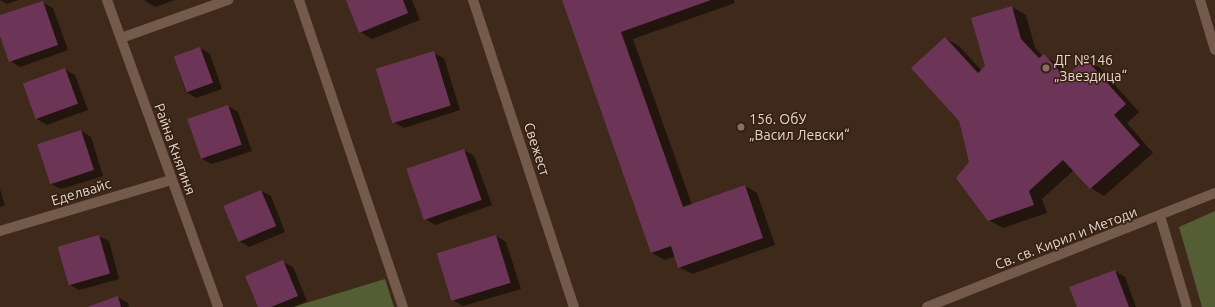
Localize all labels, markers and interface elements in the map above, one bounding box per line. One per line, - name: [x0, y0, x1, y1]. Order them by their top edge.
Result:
- place label: ДГ №146 „Звездица“: [1054, 52, 1127, 84]
- marker: ДГ №146 „Звездица“: [1041, 63, 1051, 73]
- street label: Райна Княгиня: [151, 101, 199, 197]
- place label: 156. ОбУ „Васил Левски“: [749, 111, 850, 144]
- street label: Свежест: [521, 120, 553, 178]
- marker: 156. ОбУ „Васил Левски“: [736, 122, 746, 132]
- street label: Еделвайс: [49, 175, 113, 209]
- street label: Св. св. Кирил и Методи: [993, 203, 1139, 273]

